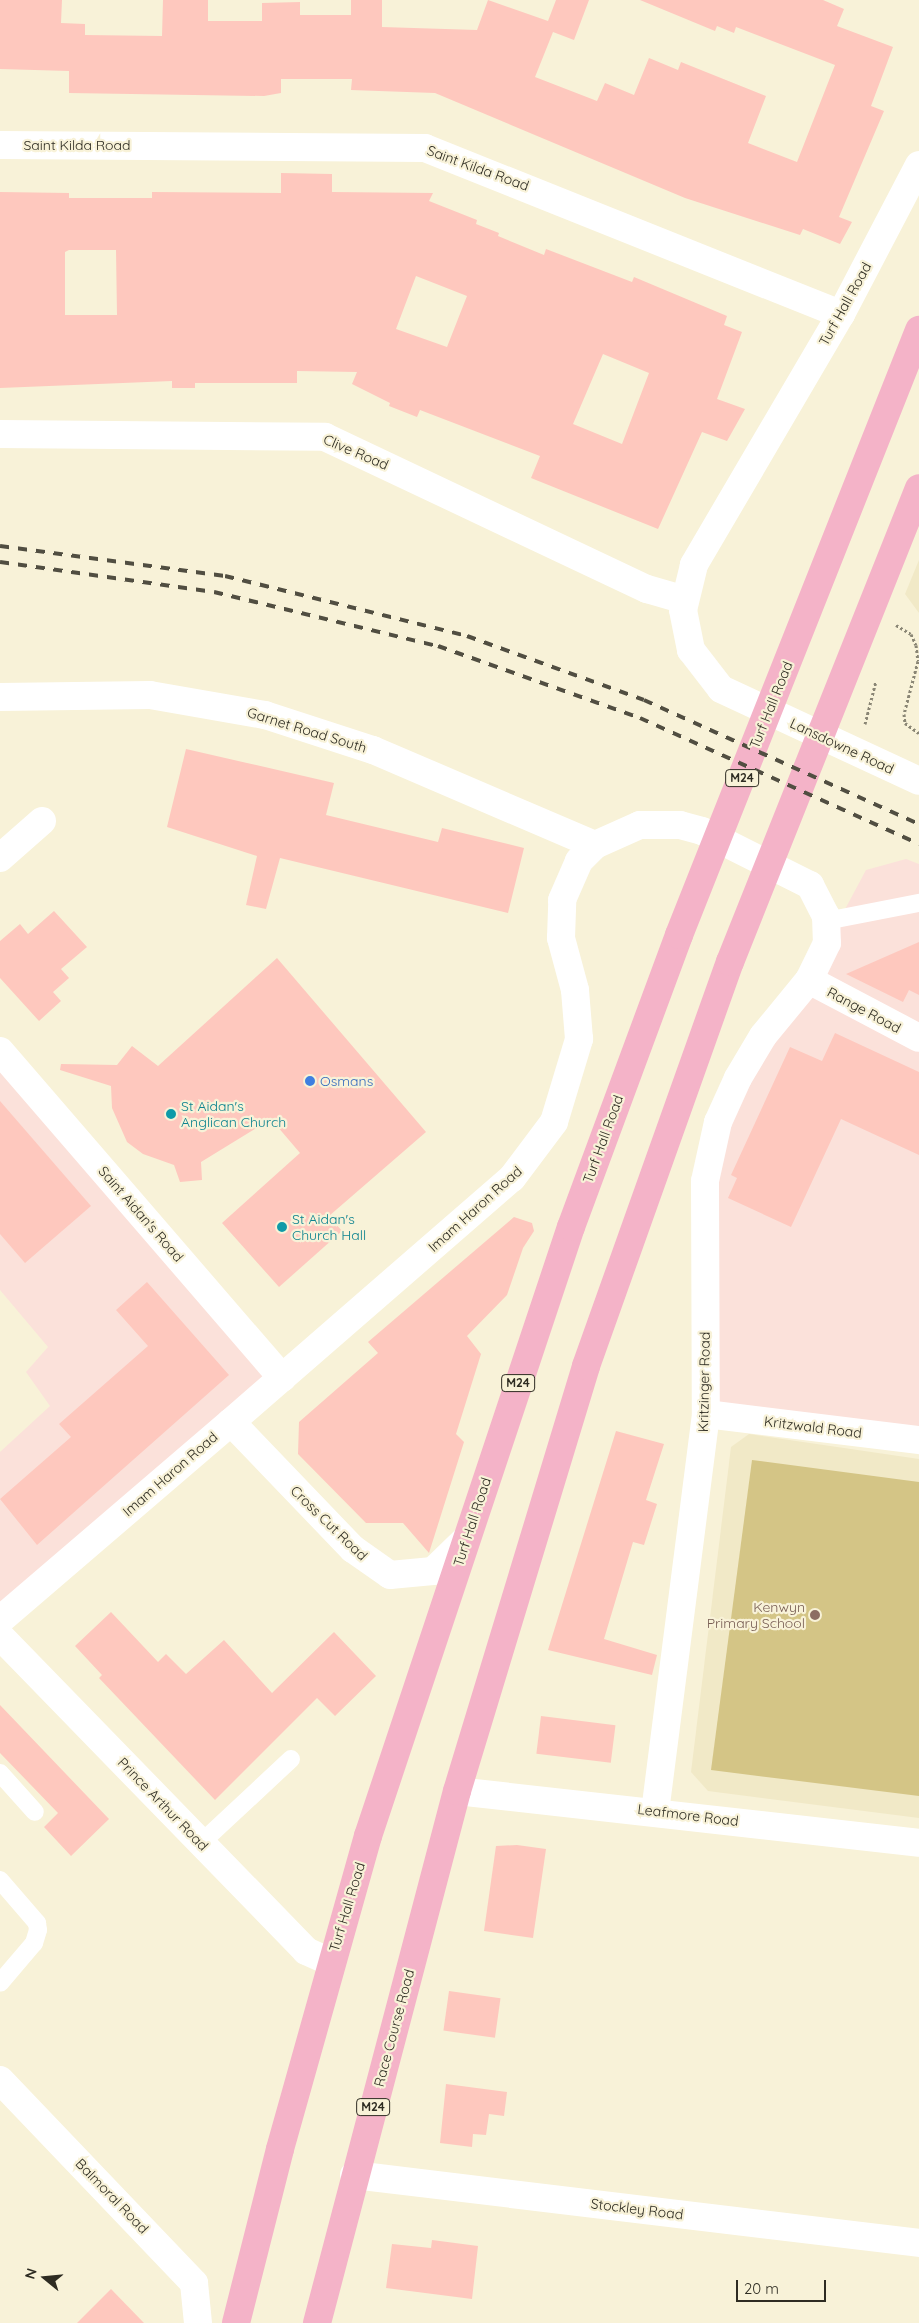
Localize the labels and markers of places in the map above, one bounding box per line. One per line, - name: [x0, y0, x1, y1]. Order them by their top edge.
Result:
- place label: Osmans: [320, 1073, 373, 1089]
- marker: Osmans: [304, 1075, 316, 1087]
- place label: St Aidan's Anglican Church: [181, 1098, 286, 1130]
- marker: St Aidan's Anglican Church: [165, 1108, 177, 1120]
- place label: St Aidan's Church Hall: [292, 1211, 366, 1244]
- marker: St Aidan's Church Hall: [276, 1221, 288, 1233]
- place label: Kenwyn Primary School: [707, 1599, 805, 1631]
- marker: Kenwyn Primary School: [809, 1609, 821, 1621]

